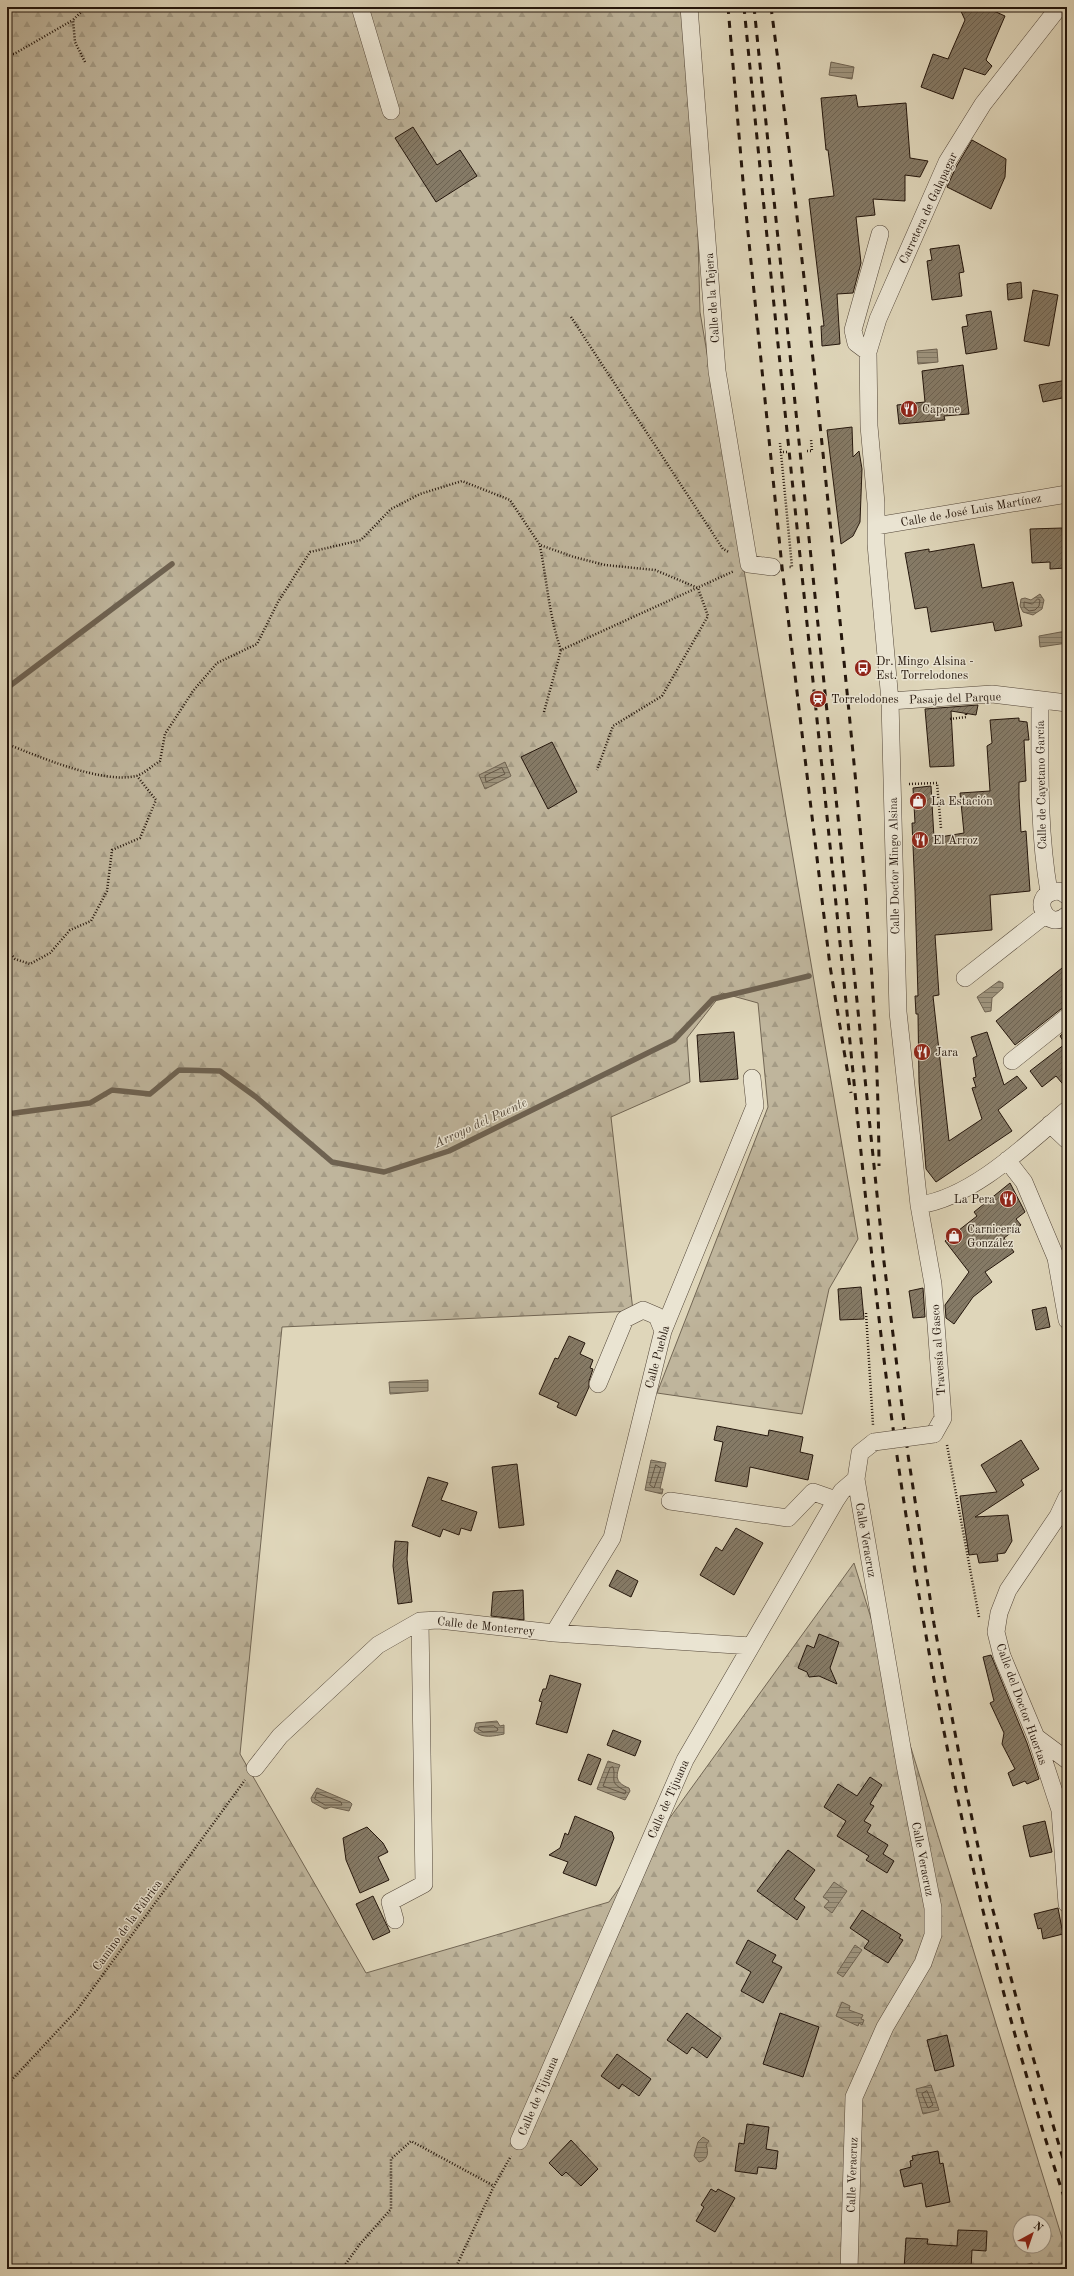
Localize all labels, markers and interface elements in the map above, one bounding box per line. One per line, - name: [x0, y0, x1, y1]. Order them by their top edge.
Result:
- street label: Carretera de Galapagar: [898, 151, 960, 266]
- street label: Calle de la Tejera: [704, 252, 722, 343]
- restaurant icon: Capone: [899, 399, 919, 419]
- place label: Capone: [922, 404, 961, 416]
- street label: Calle de José Luis Martínez: [900, 493, 1043, 529]
- place label: Dr. Mingo Alsina - Est. Torrelodones: [876, 656, 974, 682]
- bus stop icon: Dr. Mingo Alsina - Est. Torrelodones: [853, 658, 873, 678]
- station icon: Torrelodones: [808, 689, 828, 709]
- street label: Pasaje del Parque: [909, 691, 1002, 707]
- place label: Torrelodones: [831, 694, 899, 706]
- street label: Calle de Cayetano García: [1035, 720, 1049, 850]
- shop icon: La Estación: [908, 791, 928, 811]
- place label: La Estación: [931, 796, 993, 808]
- street label: Calle Doctor Mingo Alsina: [888, 797, 902, 935]
- restaurant icon: El Arroz: [910, 830, 930, 850]
- place label: El Arroz: [933, 835, 978, 847]
- restaurant icon: Jara: [912, 1042, 932, 1062]
- place label: Jara: [935, 1047, 958, 1059]
- water label: Arroyo del Puente: [431, 1096, 529, 1151]
- restaurant icon: La Pera: [998, 1189, 1018, 1209]
- place label: La Pera: [954, 1194, 995, 1206]
- place label: Carnicería González: [967, 1224, 1021, 1250]
- shop icon: Carnicería González: [944, 1226, 964, 1246]
- street label: Travesía al Gasco: [930, 1304, 948, 1396]
- street label: Calle Puebla: [644, 1324, 672, 1390]
- street label: Calle Veracruz: [853, 1502, 877, 1578]
- street label: Calle de Monterrey: [436, 1616, 536, 1638]
- street label: Calle del Doctor Huertas: [993, 1642, 1049, 1767]
- street label: Calle de Tijuana: [646, 1758, 692, 1841]
- street label: Calle Veracruz: [909, 1821, 935, 1897]
- street label: Camino de la Fábrica: [91, 1878, 165, 1973]
- street label: Calle de Tijuana: [517, 2055, 561, 2138]
- street label: Calle Veracruz: [846, 2137, 860, 2213]
- north arrow: [1012, 2214, 1052, 2254]
- text: N: [1031, 2221, 1045, 2235]

